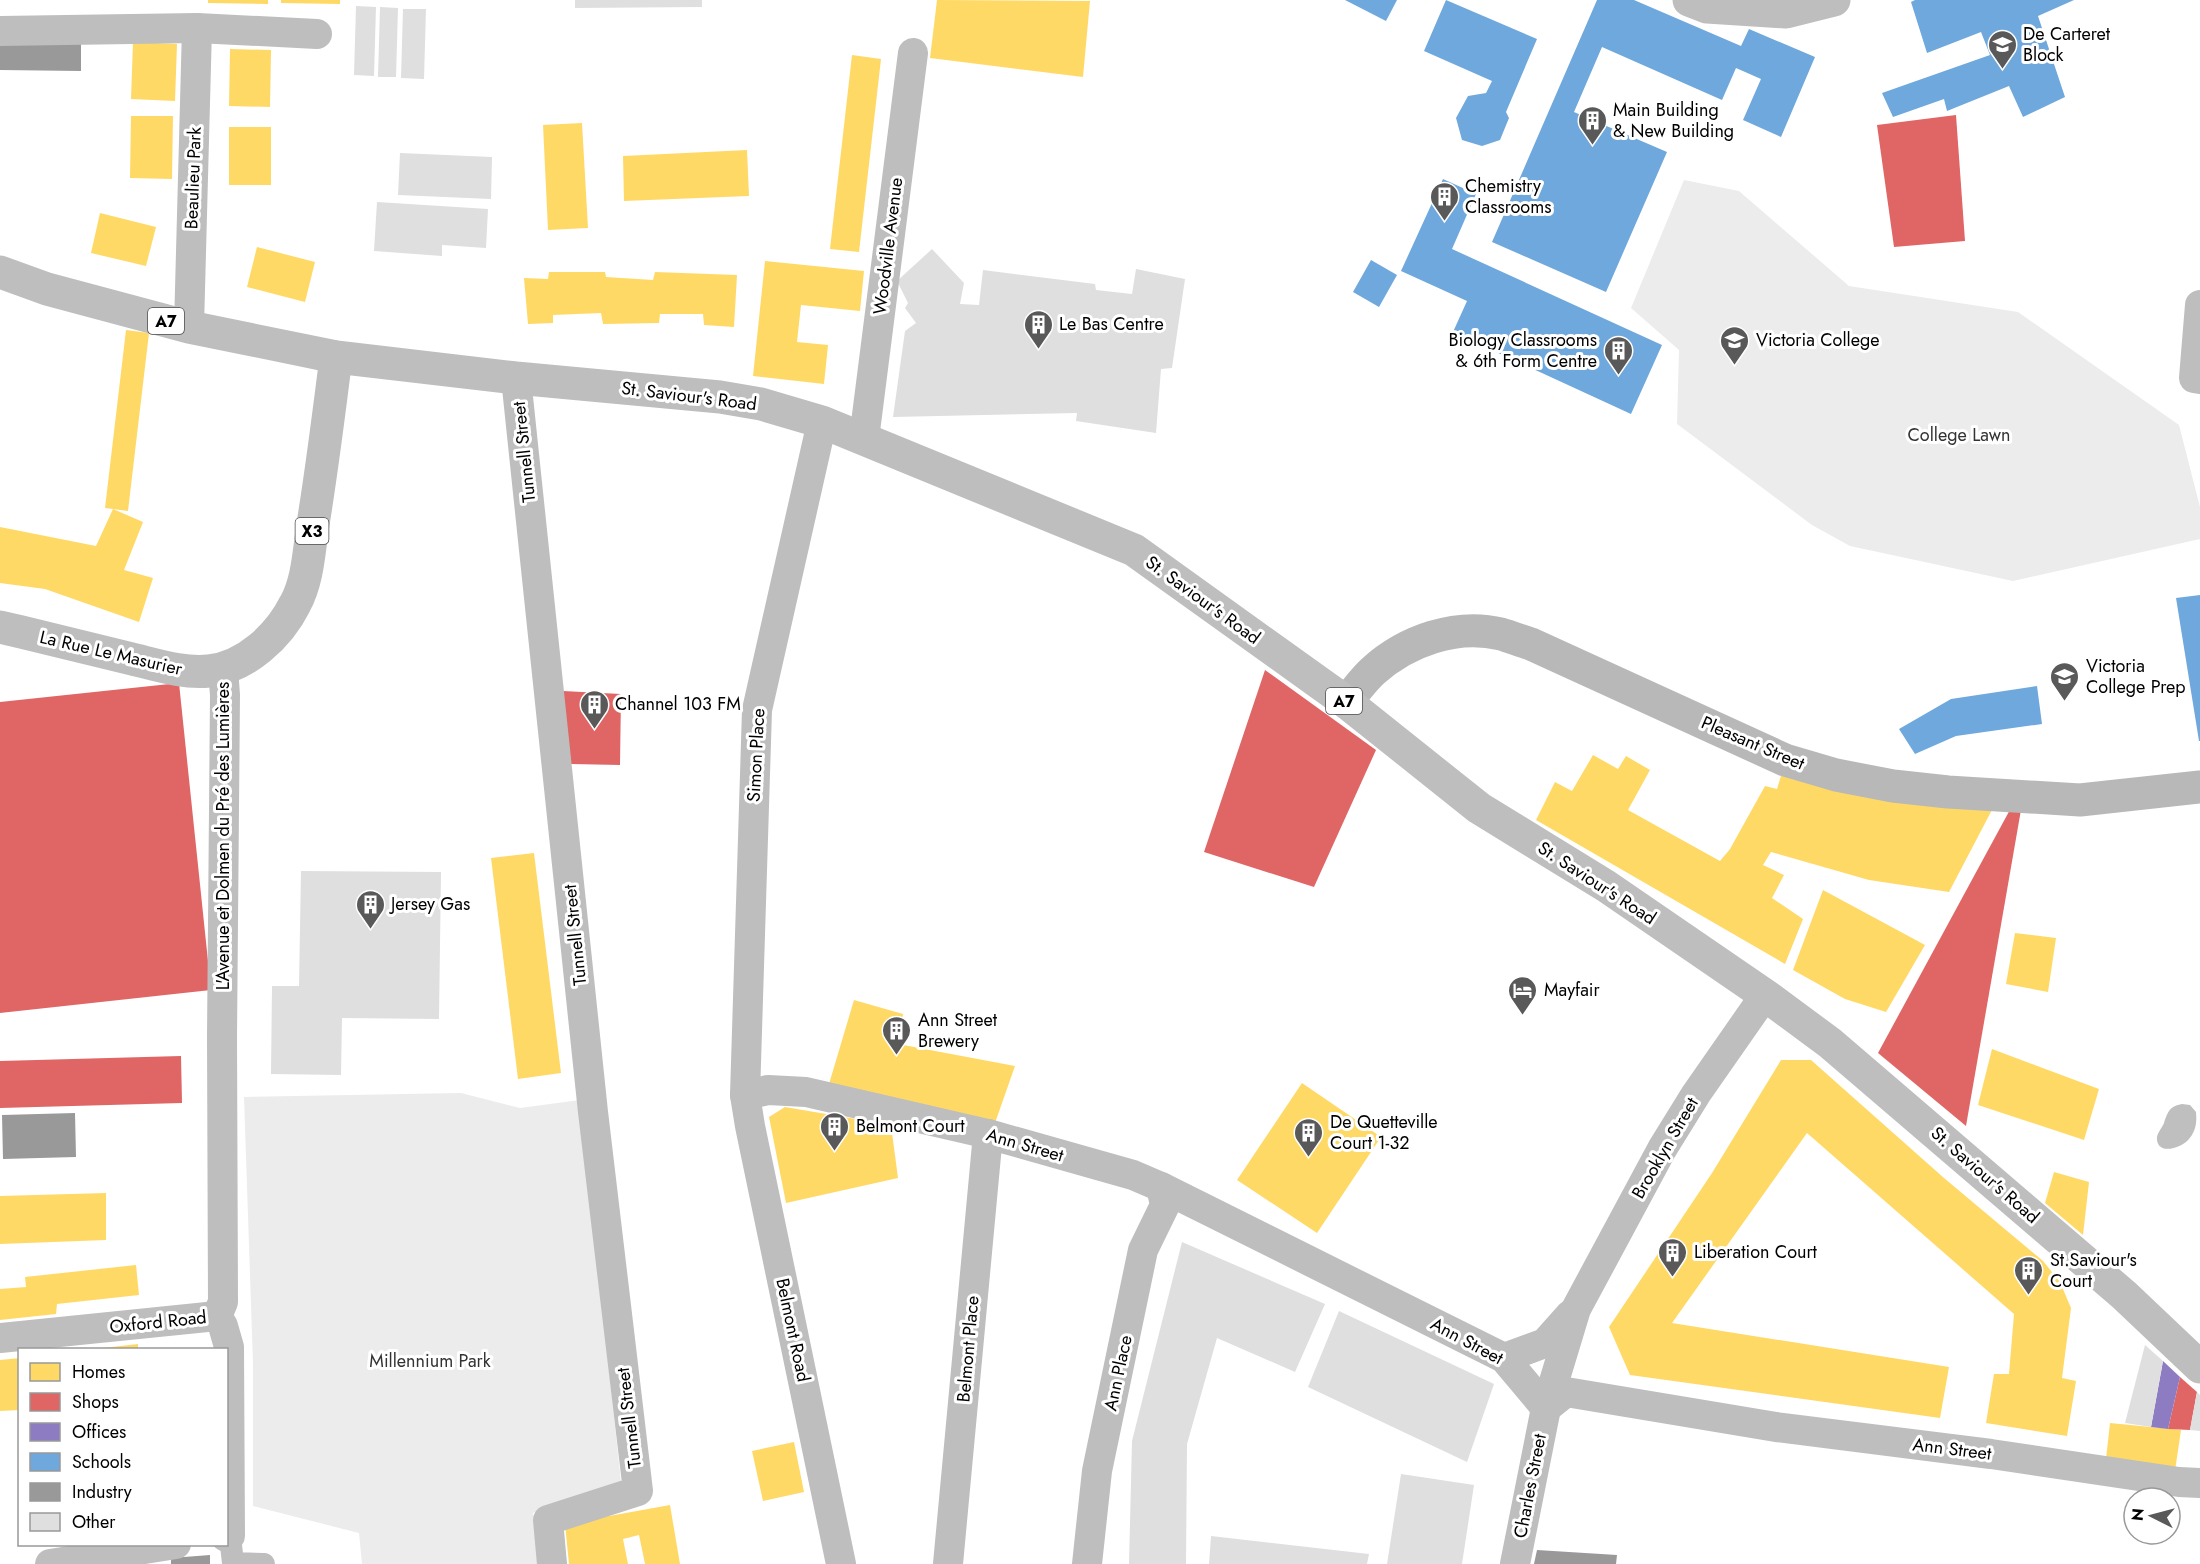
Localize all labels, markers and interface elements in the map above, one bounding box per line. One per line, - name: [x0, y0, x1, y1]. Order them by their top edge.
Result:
- place label: De Carteret Block: [2023, 21, 2111, 68]
- school or university icon: De Carteret Block: [1986, 28, 2018, 70]
- place label: Main Building & New Building: [1613, 97, 1734, 144]
- building icon: Main Building & New Building: [1576, 104, 1608, 146]
- street label: Beaulieu Park: [178, 126, 208, 230]
- place label: Chemistry Classrooms: [1465, 173, 1552, 220]
- street label: Woodville Avenue: [867, 176, 909, 316]
- building icon: Chemistry Classrooms: [1428, 180, 1460, 222]
- road number: A7: [148, 308, 184, 334]
- building icon: Le Bas Centre: [1022, 308, 1054, 350]
- place label: Le Bas Centre: [1059, 311, 1164, 337]
- school or university icon: Victoria College: [1719, 324, 1751, 366]
- place label: Biology Classrooms & 6th Form Centre: [1448, 327, 1597, 374]
- place label: Victoria College: [1756, 327, 1879, 353]
- building icon: Biology Classrooms & 6th Form Centre: [1602, 334, 1634, 376]
- street label: St. Saviour's Road: [620, 375, 758, 417]
- street label: Tunnell Street: [506, 400, 542, 504]
- park label: College Lawn: [1908, 422, 2011, 448]
- road number: X3: [296, 518, 328, 544]
- street label: St. Saviour's Road: [1140, 549, 1266, 651]
- street label: La Rue Le Masurier: [37, 624, 186, 682]
- place label: Victoria College Prep: [2086, 653, 2186, 700]
- school or university icon: Victoria College Prep: [2049, 660, 2081, 702]
- street label: L'Avenue et Dolmen du Pré des Lumières: [210, 682, 236, 990]
- building icon: Channel 103 FM: [578, 688, 610, 730]
- road number: A7: [1326, 688, 1362, 714]
- place label: Channel 103 FM: [615, 691, 741, 717]
- street label: Simon Place: [741, 707, 771, 803]
- street label: Pleasant Street: [1697, 710, 1809, 777]
- street label: St. Saviour's Road: [1533, 835, 1661, 931]
- street label: Tunnell Street: [557, 883, 593, 987]
- building icon: Jersey Gas: [354, 888, 386, 930]
- place label: Jersey Gas: [389, 891, 470, 917]
- hotel icon: Mayfair: [1507, 974, 1539, 1016]
- place label: Mayfair: [1544, 977, 1601, 1003]
- place label: Ann Street Brewery: [918, 1007, 998, 1054]
- building icon: Ann Street Brewery: [881, 1014, 913, 1056]
- street label: Brooklyn Street: [1625, 1092, 1705, 1204]
- place label: De Quetteville Court 1-32: [1330, 1109, 1438, 1156]
- building icon: Belmont Court: [819, 1110, 851, 1152]
- place label: Belmont Court: [856, 1113, 965, 1139]
- building icon: De Quetteville Court 1-32: [1293, 1116, 1325, 1158]
- street label: St. Saviour's Road: [1925, 1120, 2045, 1230]
- street label: Ann Street: [983, 1122, 1067, 1169]
- building icon: Liberation Court: [1657, 1236, 1689, 1278]
- place label: Liberation Court: [1694, 1239, 1818, 1265]
- place label: St.Saviour's Court: [2050, 1247, 2137, 1294]
- building icon: St.Saviour's Court: [2013, 1254, 2045, 1296]
- street label: Belmont Road: [769, 1276, 817, 1384]
- street label: Belmont Place: [950, 1295, 986, 1403]
- street label: Oxford Road: [108, 1304, 208, 1340]
- street label: Ann Street: [1426, 1311, 1509, 1371]
- street label: Ann Place: [1097, 1333, 1139, 1413]
- legend: [18, 1348, 228, 1546]
- park label: Millennium Park: [369, 1348, 491, 1374]
- text: Homes: [72, 1359, 125, 1385]
- street label: Tunnell Street: [610, 1366, 648, 1470]
- text: Shops: [72, 1389, 119, 1415]
- text: Offices: [72, 1419, 126, 1445]
- street label: Charles Street: [1507, 1431, 1553, 1540]
- street label: Ann Street: [1911, 1431, 1994, 1467]
- text: Schools: [72, 1449, 131, 1475]
- text: Industry: [72, 1479, 132, 1505]
- north arrow: [2122, 1486, 2182, 1546]
- text: N: [2125, 1507, 2150, 1522]
- text: Other: [72, 1509, 116, 1535]

